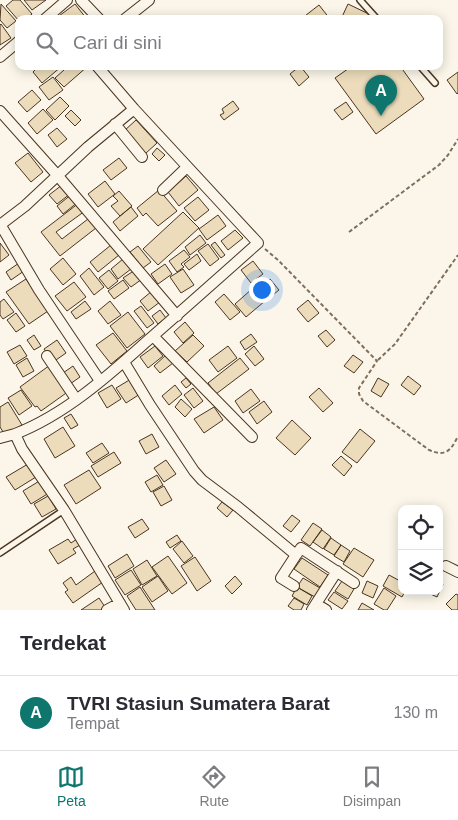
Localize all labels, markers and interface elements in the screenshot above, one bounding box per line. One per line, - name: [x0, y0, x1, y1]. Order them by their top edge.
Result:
- search box: [15, 15, 443, 70]
- icon: search: [33, 29, 61, 57]
- text: Cari di sini: [73, 32, 162, 53]
- pin: A: [365, 75, 397, 116]
- your location: [249, 277, 275, 303]
- map controls: [398, 505, 443, 595]
- button: locate: [398, 505, 443, 550]
- button: layers: [398, 550, 443, 595]
- text: Terdekat: [20, 631, 106, 654]
- text: TVRI Stasiun Sumatera Barat: [67, 693, 330, 714]
- text: A: [30, 704, 42, 721]
- text: 130 m: [394, 704, 438, 721]
- text: Tempat: [67, 715, 119, 732]
- tab: Peta: [57, 763, 86, 809]
- tab: Rute: [199, 763, 229, 809]
- tab: Disimpan: [343, 763, 401, 809]

